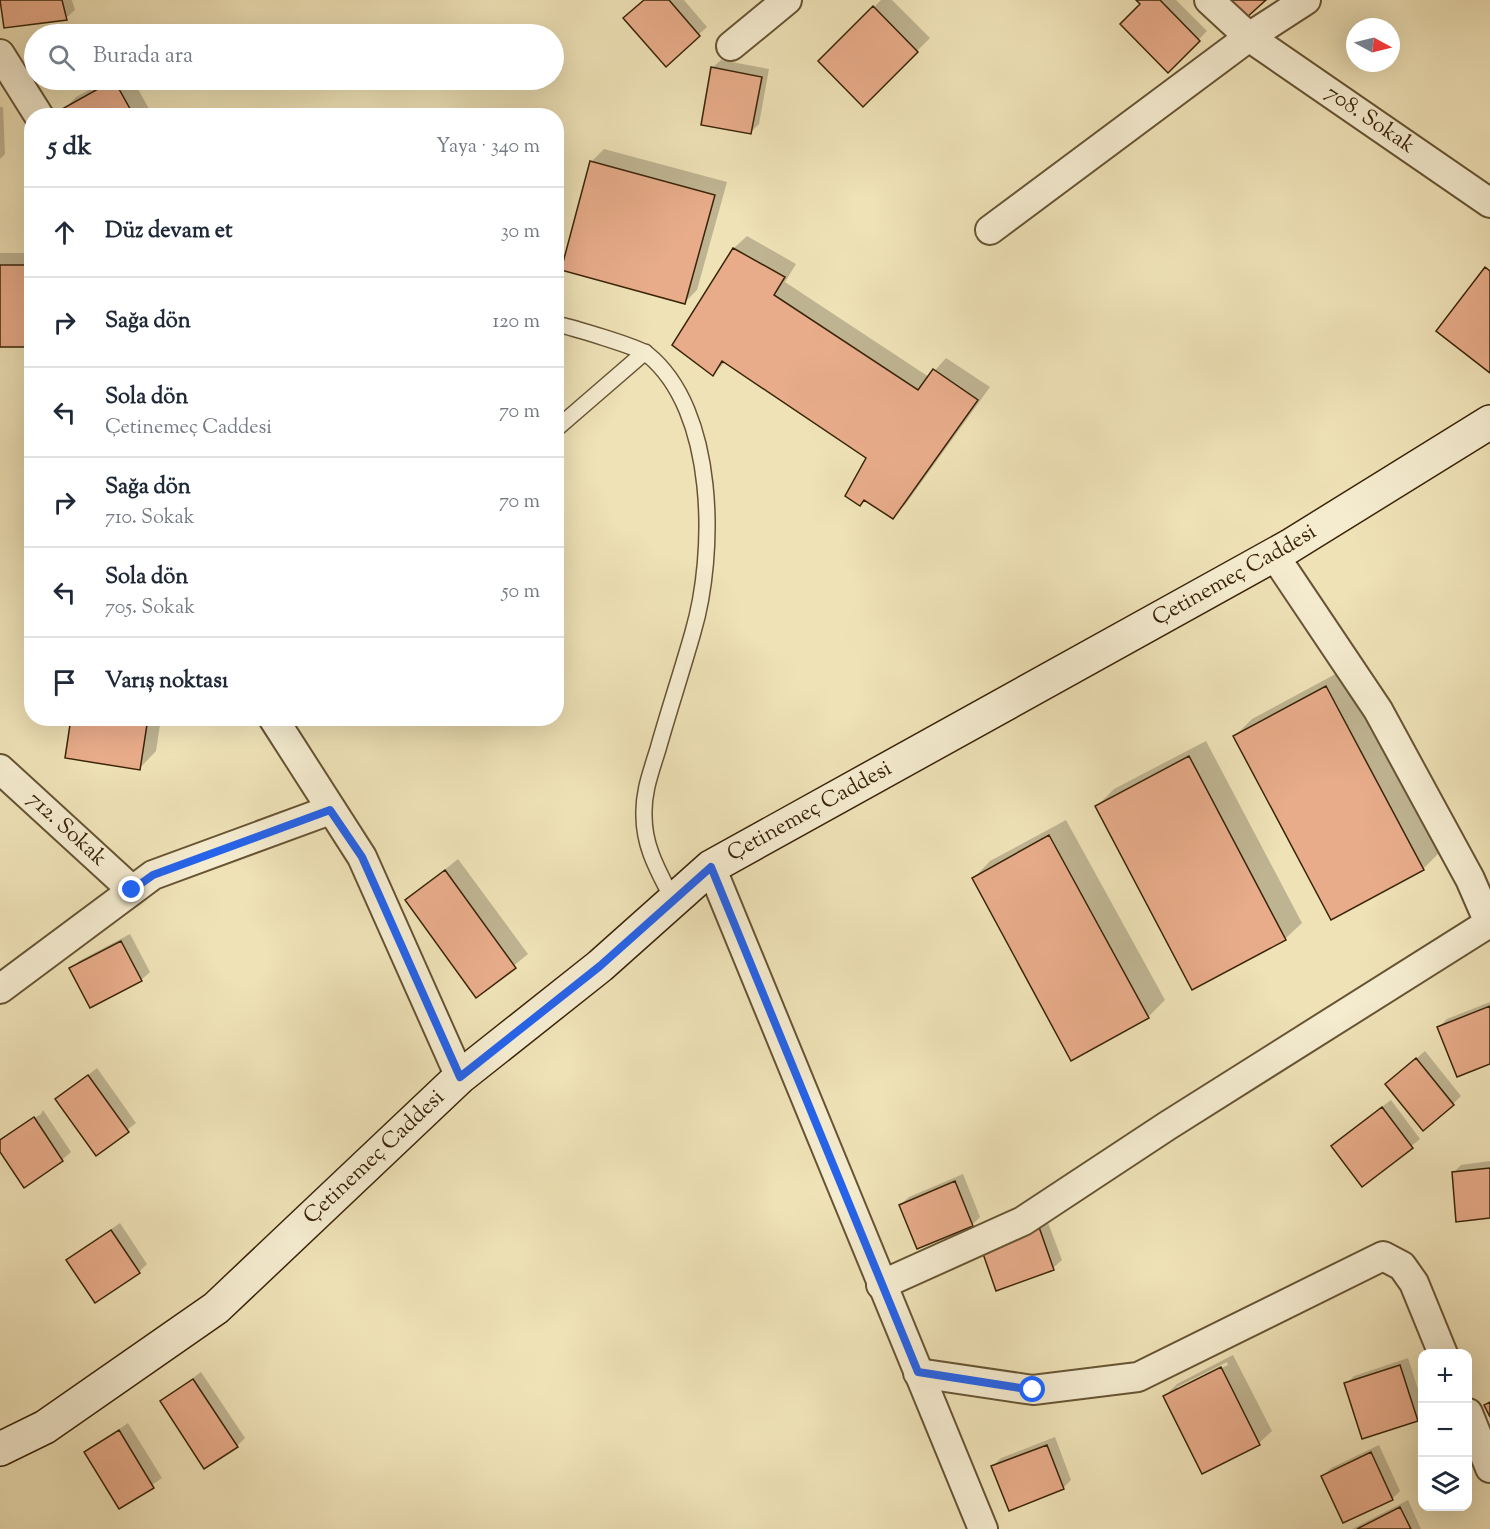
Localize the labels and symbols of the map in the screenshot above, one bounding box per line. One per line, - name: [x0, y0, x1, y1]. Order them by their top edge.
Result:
- north arrow: [1346, 18, 1400, 72]
- street label: 708. Sokak: [1318, 78, 1421, 162]
- street label: Çetinemeç Caddesi: [1147, 517, 1323, 635]
- street label: Çetinemeç Caddesi: [722, 754, 898, 871]
- street label: 712. Sokak: [19, 785, 113, 875]
- route end: [118, 876, 144, 902]
- street label: Çetinemeç Caddesi: [297, 1083, 453, 1233]
- route start: [1019, 1376, 1045, 1402]

